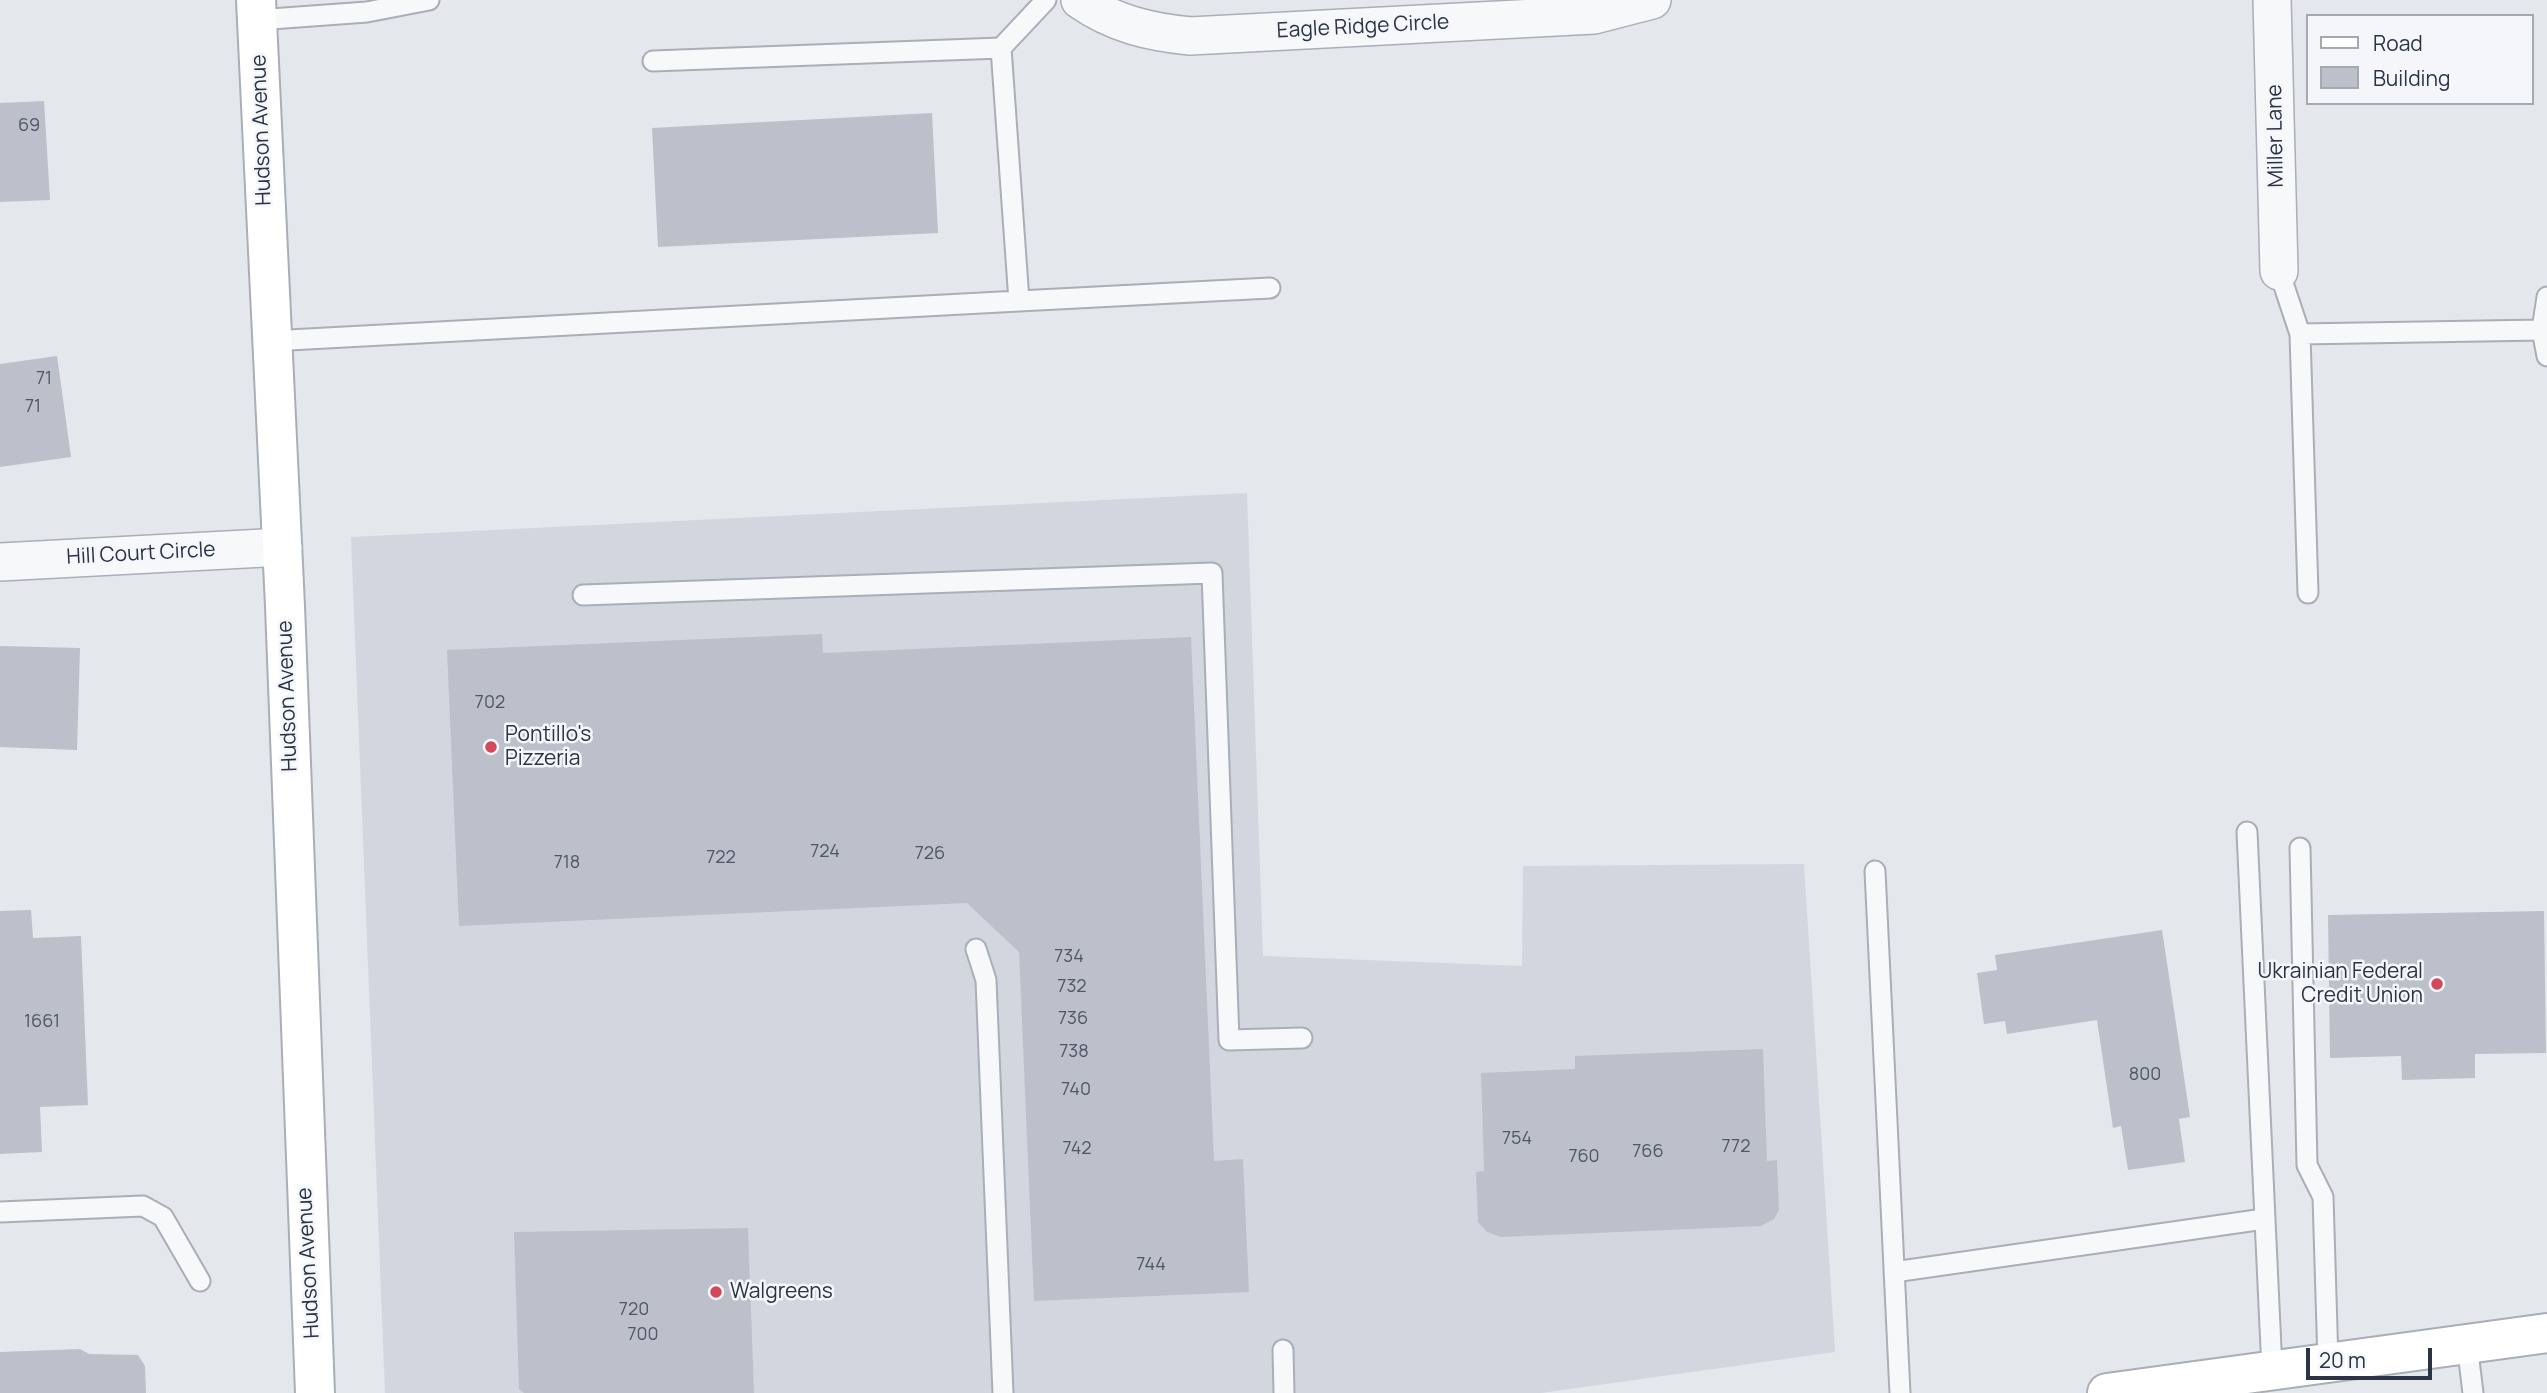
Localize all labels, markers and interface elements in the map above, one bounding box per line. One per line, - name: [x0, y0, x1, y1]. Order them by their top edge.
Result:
- street label: Eagle Ridge Circle: [1276, 10, 1450, 44]
- legend: [2306, 14, 2533, 105]
- text: Road: [2373, 29, 2423, 57]
- street label: Hudson Avenue: [247, 54, 277, 206]
- text: Building: [2373, 64, 2450, 92]
- street label: Miller Lane: [2262, 84, 2290, 188]
- house number: 69: [18, 115, 40, 137]
- house number: 71: [36, 368, 52, 390]
- house number: 71: [25, 396, 41, 418]
- street label: Hill Court Circle: [66, 538, 216, 570]
- street label: Hudson Avenue: [273, 620, 303, 772]
- house number: 702: [475, 692, 505, 714]
- place label: Pontillo's Pizzeria: [505, 722, 591, 772]
- marker: Pontillo's Pizzeria: [483, 739, 499, 755]
- house number: 724: [810, 841, 840, 863]
- house number: 726: [915, 843, 945, 865]
- house number: 722: [706, 847, 736, 869]
- house number: 718: [554, 852, 580, 874]
- house number: 734: [1054, 946, 1084, 968]
- place label: Ukrainian Federal Credit Union: [2257, 959, 2423, 1009]
- house number: 732: [1057, 976, 1087, 998]
- marker: Ukrainian Federal Credit Union: [2429, 976, 2445, 992]
- house number: 736: [1058, 1008, 1088, 1030]
- house number: 1661: [24, 1011, 60, 1033]
- house number: 738: [1059, 1041, 1089, 1063]
- house number: 800: [2129, 1064, 2161, 1086]
- house number: 740: [1061, 1079, 1091, 1101]
- house number: 754: [1502, 1128, 1532, 1150]
- house number: 772: [1722, 1136, 1750, 1158]
- house number: 742: [1062, 1138, 1092, 1160]
- house number: 766: [1632, 1141, 1664, 1163]
- house number: 760: [1568, 1146, 1600, 1168]
- street label: Hudson Avenue: [292, 1187, 326, 1339]
- house number: 744: [1136, 1254, 1166, 1276]
- place label: Walgreens: [730, 1279, 833, 1305]
- marker: Walgreens: [708, 1284, 724, 1300]
- house number: 720: [619, 1299, 649, 1321]
- house number: 700: [628, 1324, 658, 1346]
- scale bar: [2309, 1334, 2435, 1378]
- text: 20 m: [2319, 1346, 2366, 1374]

